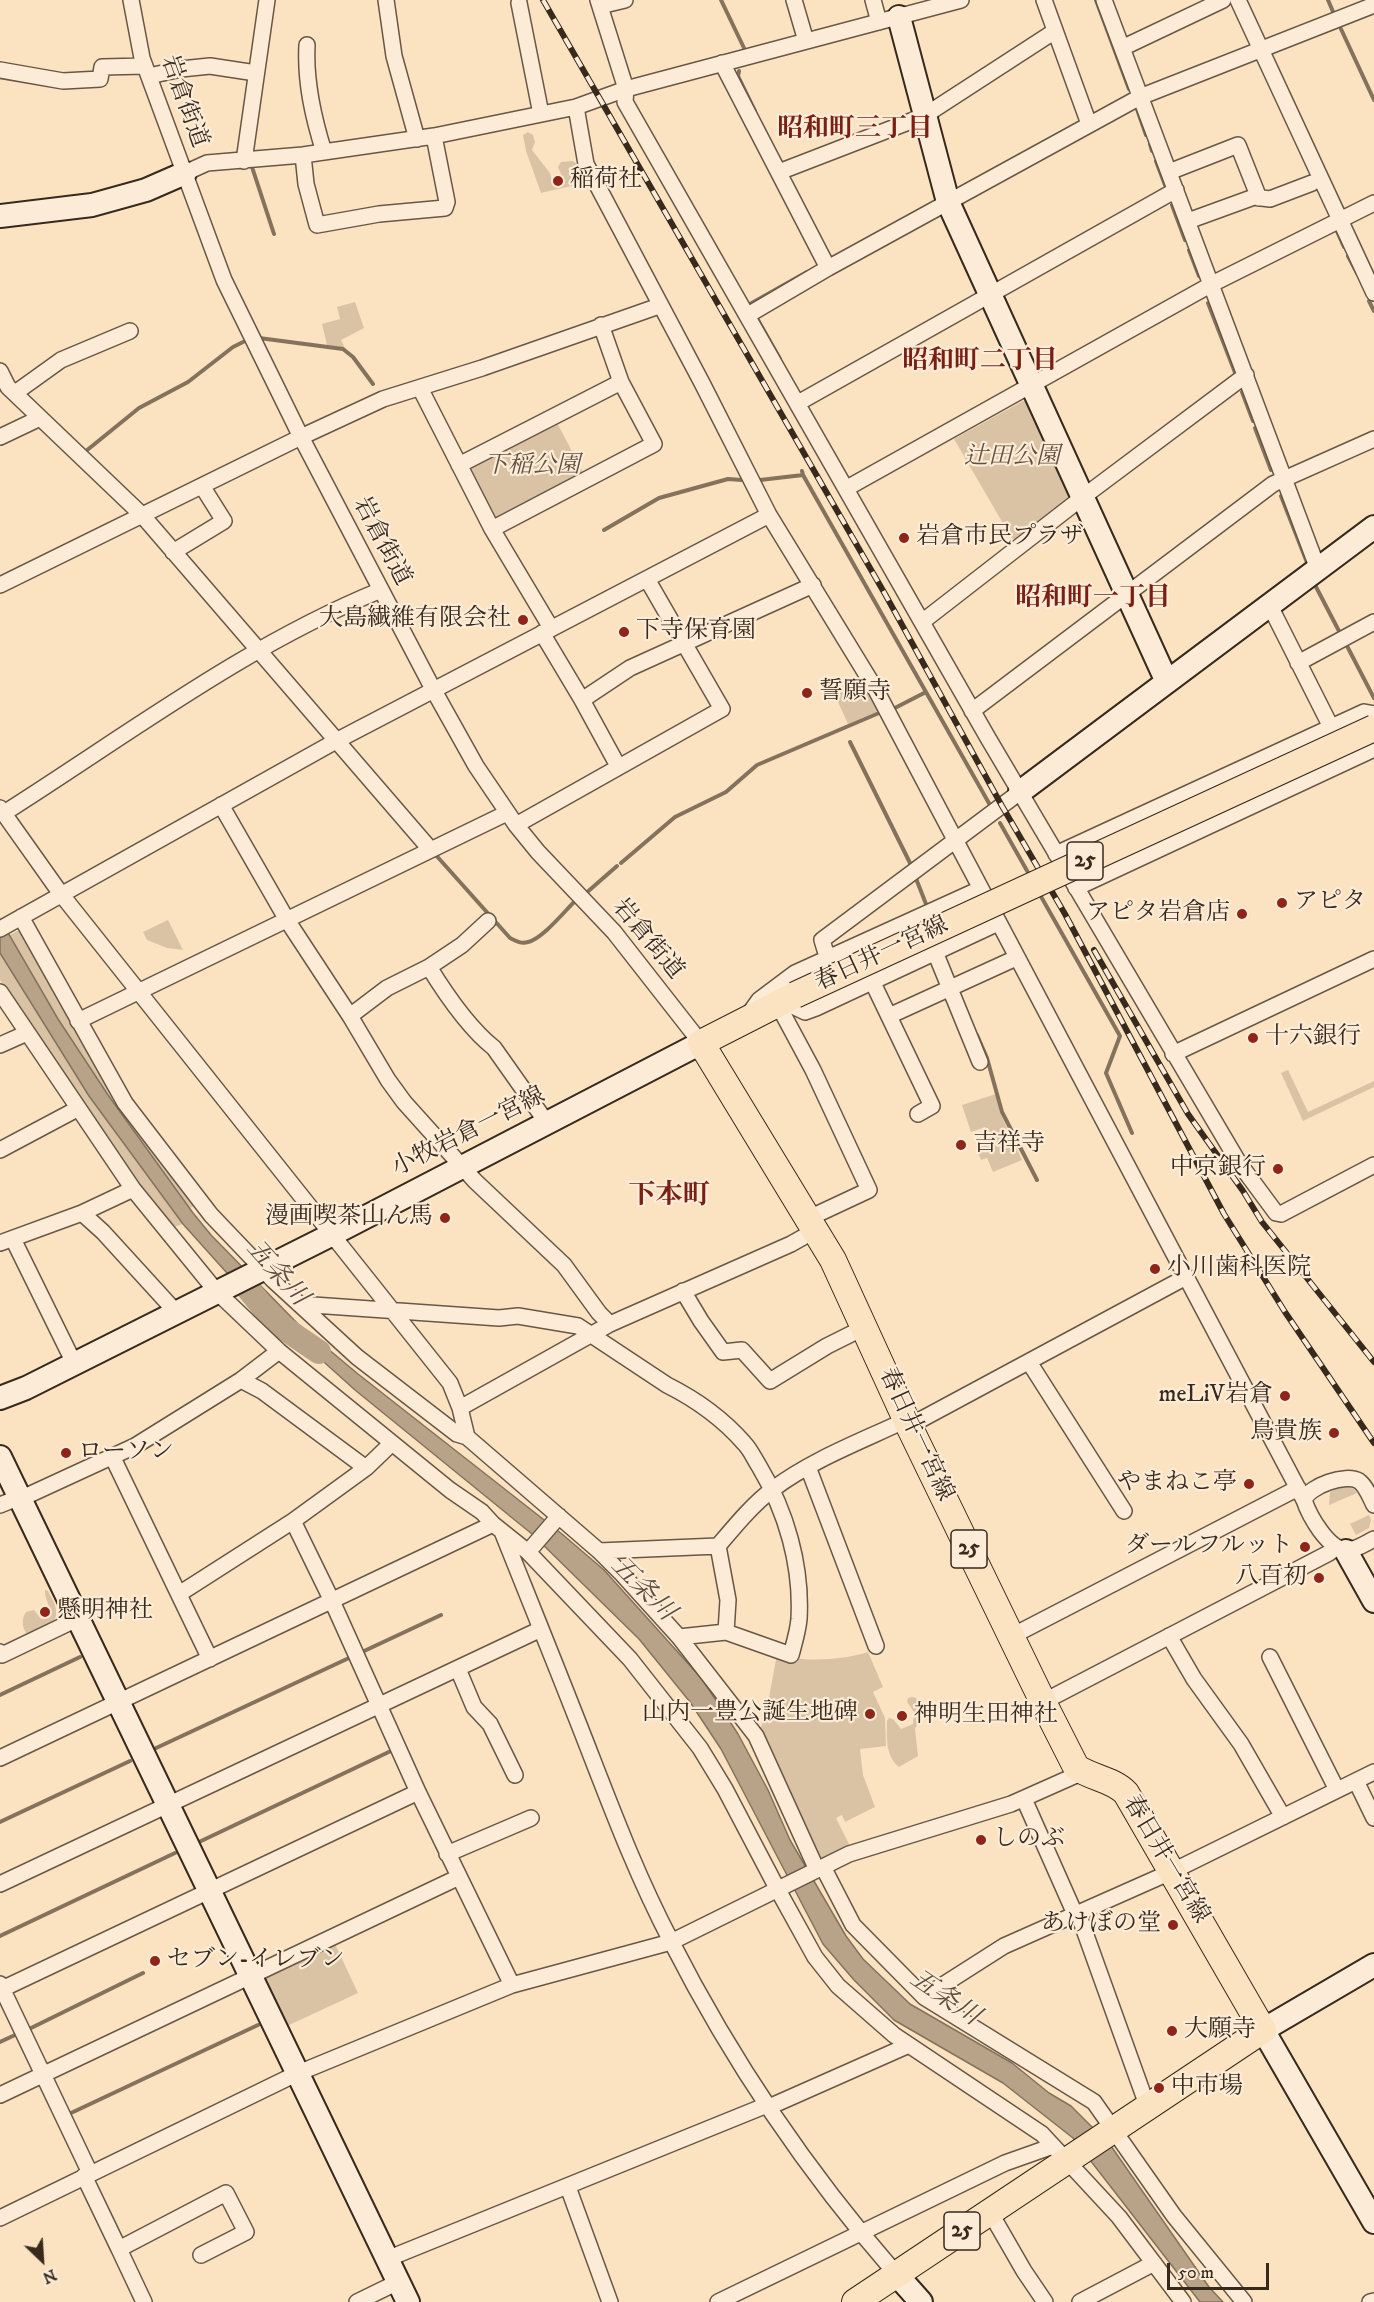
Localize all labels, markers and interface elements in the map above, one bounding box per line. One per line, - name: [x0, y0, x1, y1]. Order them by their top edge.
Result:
- street label: 岩倉街道: [153, 52, 213, 152]
- district label: 昭和町三丁目: [777, 115, 933, 147]
- place label: 稲荷社: [570, 167, 642, 195]
- marker: 稲荷社: [551, 174, 565, 188]
- district label: 昭和町二丁目: [902, 347, 1058, 379]
- park label: 辻田公園: [964, 444, 1060, 472]
- park label: 下稲公園: [484, 453, 580, 481]
- street label: 岩倉街道: [346, 493, 416, 591]
- place label: 岩倉市民プラザ: [916, 524, 1084, 552]
- marker: 岩倉市民プラザ: [897, 531, 911, 545]
- district label: 昭和町一丁目: [1015, 584, 1171, 616]
- place label: 大島繊維有限会社: [319, 606, 511, 634]
- marker: 大島繊維有限会社: [516, 613, 530, 627]
- place label: 下寺保育園: [636, 618, 756, 646]
- marker: 下寺保育園: [617, 625, 631, 639]
- place label: 誓願寺: [819, 679, 891, 707]
- marker: 誓願寺: [800, 686, 814, 700]
- road number: 25: [1067, 842, 1103, 880]
- place label: アピタ: [1294, 889, 1366, 917]
- street label: 岩倉街道: [605, 894, 689, 986]
- marker: アピタ: [1275, 896, 1289, 910]
- place label: アピタ岩倉店: [1086, 900, 1230, 928]
- marker: アピタ岩倉店: [1235, 907, 1249, 921]
- street label: 春日井一宮線: [811, 912, 953, 998]
- place label: 十六銀行: [1265, 1024, 1361, 1052]
- marker: 十六銀行: [1246, 1031, 1260, 1045]
- street label: 小牧岩倉一宮線: [388, 1082, 550, 1184]
- place label: 吉祥寺: [973, 1131, 1045, 1159]
- marker: 吉祥寺: [954, 1138, 968, 1152]
- place label: 中京銀行: [1170, 1155, 1266, 1183]
- marker: 中京銀行: [1271, 1162, 1285, 1176]
- district label: 下本町: [629, 1181, 709, 1213]
- place label: 漫画喫茶山ん馬: [265, 1204, 433, 1232]
- marker: 漫画喫茶山ん馬: [438, 1211, 452, 1225]
- water label: 五条川: [238, 1235, 314, 1313]
- place label: 小川歯科医院: [1167, 1255, 1311, 1283]
- marker: 小川歯科医院: [1148, 1262, 1162, 1276]
- street label: 春日井一宮線: [872, 1364, 958, 1506]
- place label: meLiV岩倉: [1158, 1382, 1273, 1410]
- marker: meLiV岩倉: [1278, 1389, 1292, 1403]
- place label: 鳥貴族: [1250, 1419, 1322, 1447]
- marker: 鳥貴族: [1327, 1426, 1341, 1440]
- place label: ローソン: [78, 1439, 174, 1467]
- marker: ローソン: [59, 1446, 73, 1460]
- place label: やまねこ亭: [1117, 1470, 1237, 1498]
- marker: やまねこ亭: [1242, 1477, 1256, 1491]
- road number: 25: [951, 1530, 987, 1568]
- place label: ダールフルット: [1125, 1533, 1293, 1561]
- marker: ダールフルット: [1298, 1540, 1312, 1554]
- water label: 五条川: [603, 1551, 681, 1629]
- place label: 八百初: [1235, 1564, 1307, 1592]
- marker: 八百初: [1312, 1571, 1326, 1585]
- place label: 懸明神社: [57, 1598, 153, 1626]
- marker: 懸明神社: [38, 1605, 52, 1619]
- place label: 山内一豊公誕生地碑: [642, 1700, 858, 1728]
- place label: 神明生田神社: [914, 1702, 1058, 1730]
- marker: 山内一豊公誕生地碑: [863, 1707, 877, 1721]
- marker: 神明生田神社: [895, 1709, 909, 1723]
- street label: 春日井一宮線: [1116, 1791, 1214, 1929]
- place label: しのぶ: [993, 1826, 1065, 1854]
- marker: しのぶ: [974, 1833, 988, 1847]
- place label: あけぼの堂: [1041, 1911, 1161, 1939]
- marker: あけぼの堂: [1166, 1918, 1180, 1932]
- place label: セブン-イレブン: [167, 1947, 345, 1975]
- marker: セブン-イレブン: [148, 1954, 162, 1968]
- water label: 五条川: [903, 1964, 985, 2034]
- place label: 大願寺: [1184, 2017, 1256, 2045]
- marker: 大願寺: [1165, 2024, 1179, 2038]
- place label: 中市場: [1171, 2074, 1243, 2102]
- marker: 中市場: [1152, 2081, 1166, 2095]
- road number: 25: [944, 2212, 980, 2250]
- north arrow: [12, 2230, 72, 2290]
- scale bar: [1170, 2251, 1272, 2289]
- text: 50 m: [1178, 2262, 1214, 2284]
- text: N: [39, 2264, 60, 2288]

